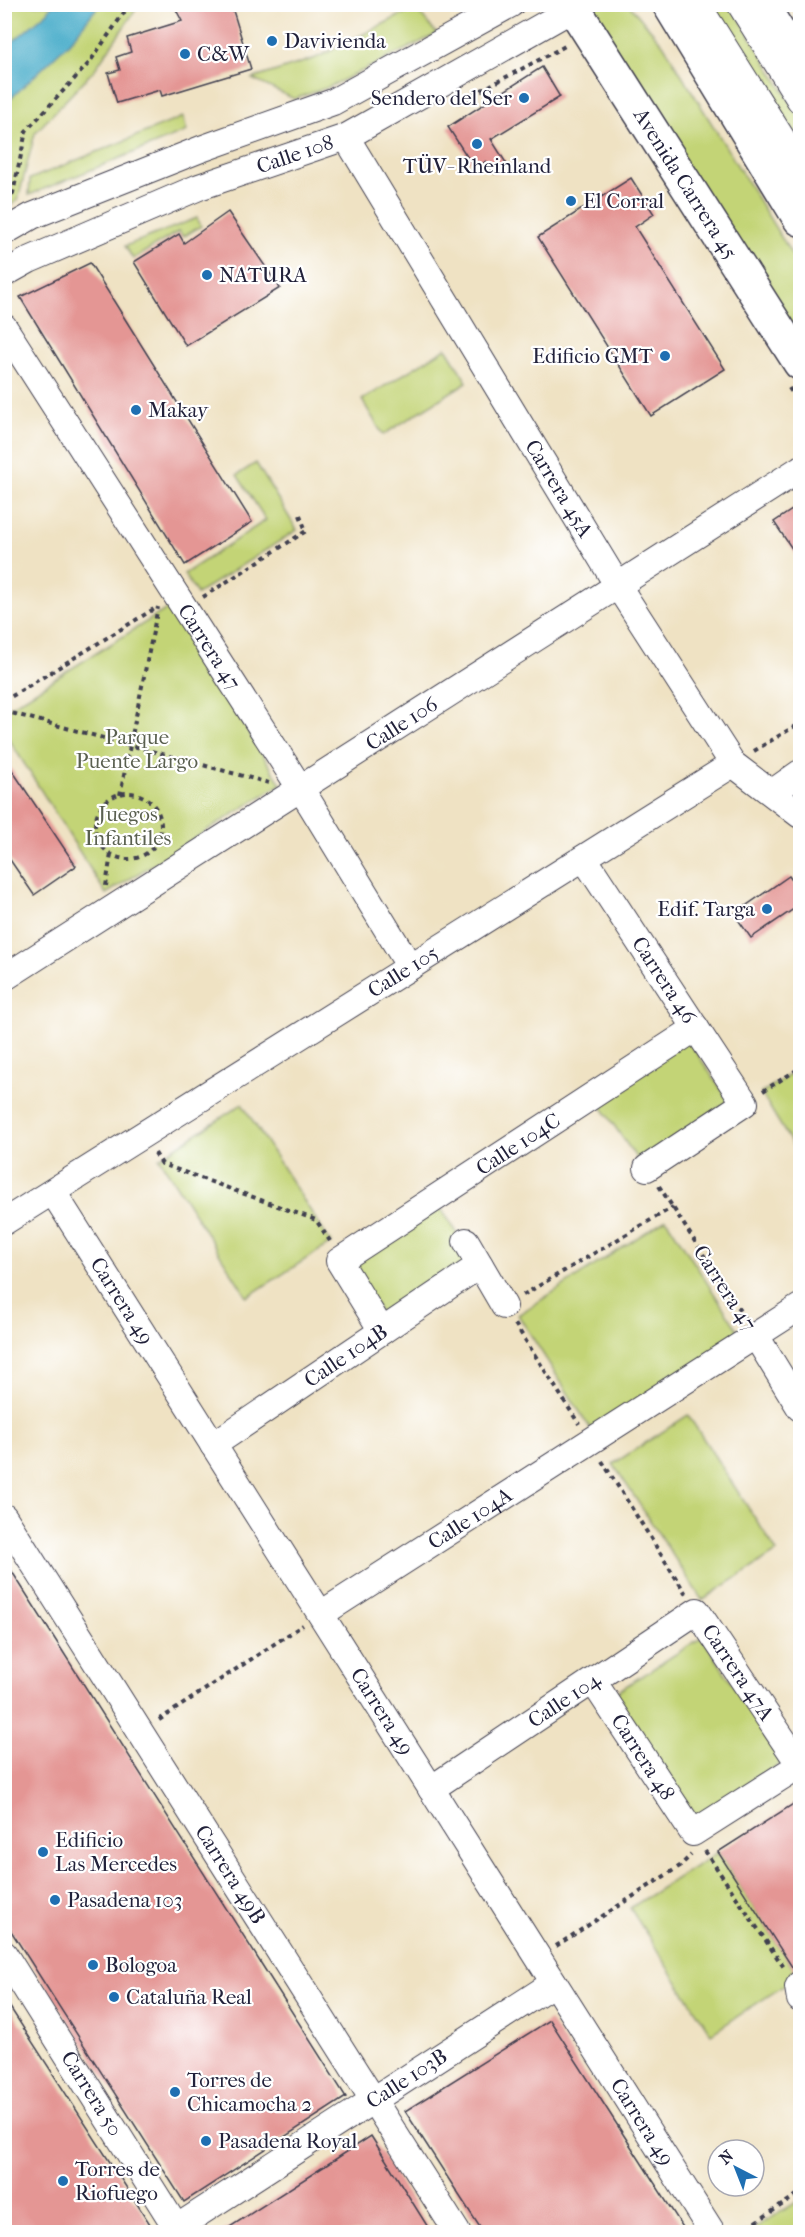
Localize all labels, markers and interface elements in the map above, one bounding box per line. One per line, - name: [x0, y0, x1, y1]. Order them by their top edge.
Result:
- place label: Davivienda: [284, 29, 386, 53]
- marker: Davivienda: [265, 34, 279, 48]
- place label: C&W: [197, 42, 250, 66]
- marker: C&W: [178, 47, 192, 61]
- place label: Sendero del Ser: [371, 86, 512, 110]
- marker: Sendero del Ser: [517, 91, 531, 105]
- street label: Avenida Carrera 45: [628, 103, 742, 263]
- street label: Calle 108: [253, 130, 337, 179]
- marker: TÜV- Rheinland: [470, 137, 484, 151]
- place label: TÜV- Rheinland: [403, 154, 552, 178]
- place label: El Corral: [583, 189, 664, 213]
- marker: El Corral: [564, 194, 578, 208]
- place label: NATURA: [219, 263, 307, 287]
- marker: NATURA: [200, 268, 214, 282]
- place label: Edificio GMT: [532, 344, 654, 368]
- marker: Edificio GMT: [658, 349, 672, 363]
- place label: Makay: [148, 398, 209, 422]
- marker: Makay: [129, 403, 143, 417]
- street label: Carrera 45A: [520, 435, 598, 542]
- street label: Carrera 47: [173, 599, 246, 694]
- street label: Calle 106: [361, 692, 443, 756]
- park label: Parque Puente Largo: [76, 725, 198, 773]
- park label: Juegos Infantiles: [85, 802, 172, 850]
- place label: Edif. Targa: [657, 897, 755, 921]
- marker: Edif. Targa: [760, 902, 774, 916]
- street label: Carrera 46: [627, 932, 702, 1028]
- street label: Calle 105: [363, 940, 442, 1002]
- street label: Calle 104C: [472, 1108, 565, 1180]
- street label: Carrera 47: [689, 1241, 761, 1335]
- street label: Carrera 49: [86, 1253, 159, 1349]
- street label: Calle 104B: [300, 1319, 392, 1392]
- street label: Calle 104A: [424, 1483, 517, 1554]
- street label: Carrera 47A: [697, 1620, 779, 1725]
- street label: Carrera 49: [346, 1663, 419, 1760]
- street label: Calle 104: [523, 1667, 605, 1733]
- street label: Carrera 48: [606, 1709, 680, 1805]
- street label: Carrera 49B: [190, 1820, 271, 1928]
- place label: Edificio Las Mercedes: [55, 1828, 177, 1876]
- marker: Edificio Las Mercedes: [36, 1845, 50, 1859]
- place label: Pasadena 103: [67, 1888, 182, 1912]
- marker: Pasadena 103: [48, 1893, 62, 1907]
- place label: Bologoa: [105, 1953, 177, 1977]
- marker: Bologoa: [86, 1958, 100, 1972]
- place label: Cataluña Real: [126, 1985, 252, 2009]
- marker: Cataluña Real: [107, 1990, 121, 2004]
- street label: Calle 103B: [362, 2044, 452, 2114]
- street label: Carrera 50: [56, 2047, 128, 2141]
- place label: Torres de Chicamocha 2: [187, 2068, 312, 2116]
- street label: Carrera 49: [606, 2074, 679, 2170]
- marker: Torres de Chicamocha 2: [168, 2085, 182, 2099]
- place label: Pasadena Royal: [218, 2129, 357, 2153]
- marker: Pasadena Royal: [199, 2134, 213, 2148]
- north arrow: [706, 2138, 766, 2198]
- text: N: [715, 2146, 738, 2168]
- place label: Torres de Riofuego: [75, 2157, 160, 2205]
- marker: Torres de Riofuego: [56, 2174, 70, 2188]

